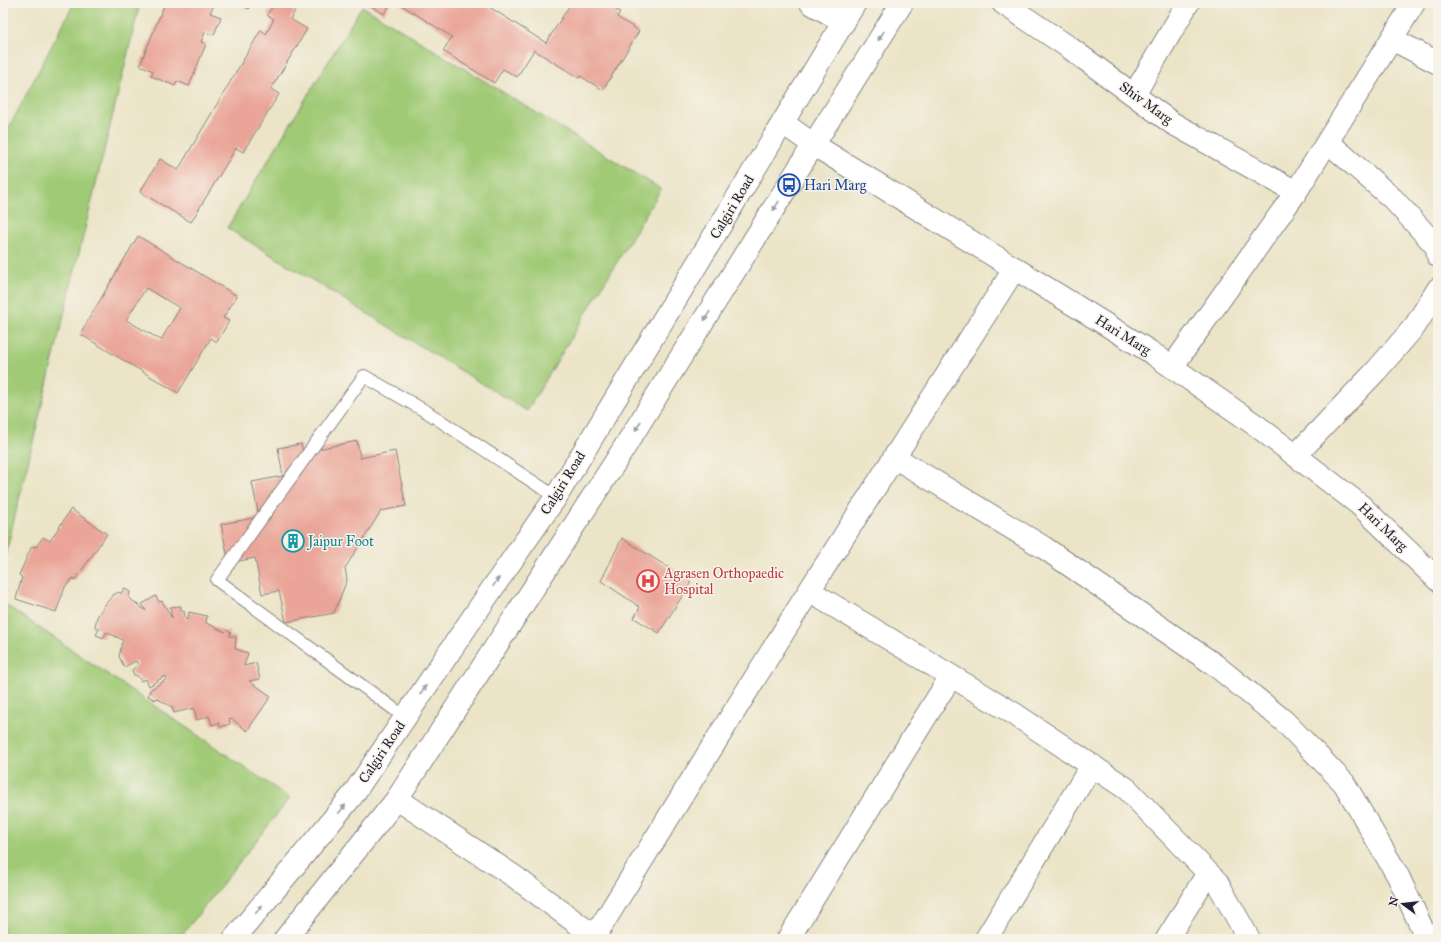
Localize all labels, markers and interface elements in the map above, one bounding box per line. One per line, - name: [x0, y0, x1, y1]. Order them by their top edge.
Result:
- one-way arrow: [878, 30, 885, 42]
- street label: Shiv Marg: [1116, 78, 1176, 128]
- street label: Calgiri Road: [706, 172, 758, 242]
- bus stop icon: Hari Marg: [776, 172, 802, 198]
- place label: Hari Marg: [804, 177, 867, 194]
- one-way arrow: [772, 201, 780, 211]
- one-way arrow: [703, 310, 710, 322]
- street label: Hari Marg: [1092, 311, 1154, 359]
- one-way arrow: [634, 420, 641, 432]
- street label: Calgiri Road: [537, 448, 589, 518]
- street label: Hari Marg: [1355, 499, 1412, 555]
- building icon: Jaipur Foot: [280, 528, 306, 554]
- place label: Jaipur Foot: [306, 533, 374, 551]
- place label: Agrasen Orthopaedic Hospital: [663, 565, 784, 598]
- hospital icon: Agrasen Orthopaedic Hospital: [635, 568, 661, 594]
- one-way arrow: [492, 577, 500, 587]
- one-way arrow: [419, 685, 427, 695]
- street label: Calgiri Road: [355, 718, 409, 786]
- one-way arrow: [337, 803, 346, 814]
- north arrow: [1383, 884, 1423, 924]
- text: N: [1386, 895, 1401, 908]
- one-way arrow: [255, 903, 263, 914]

